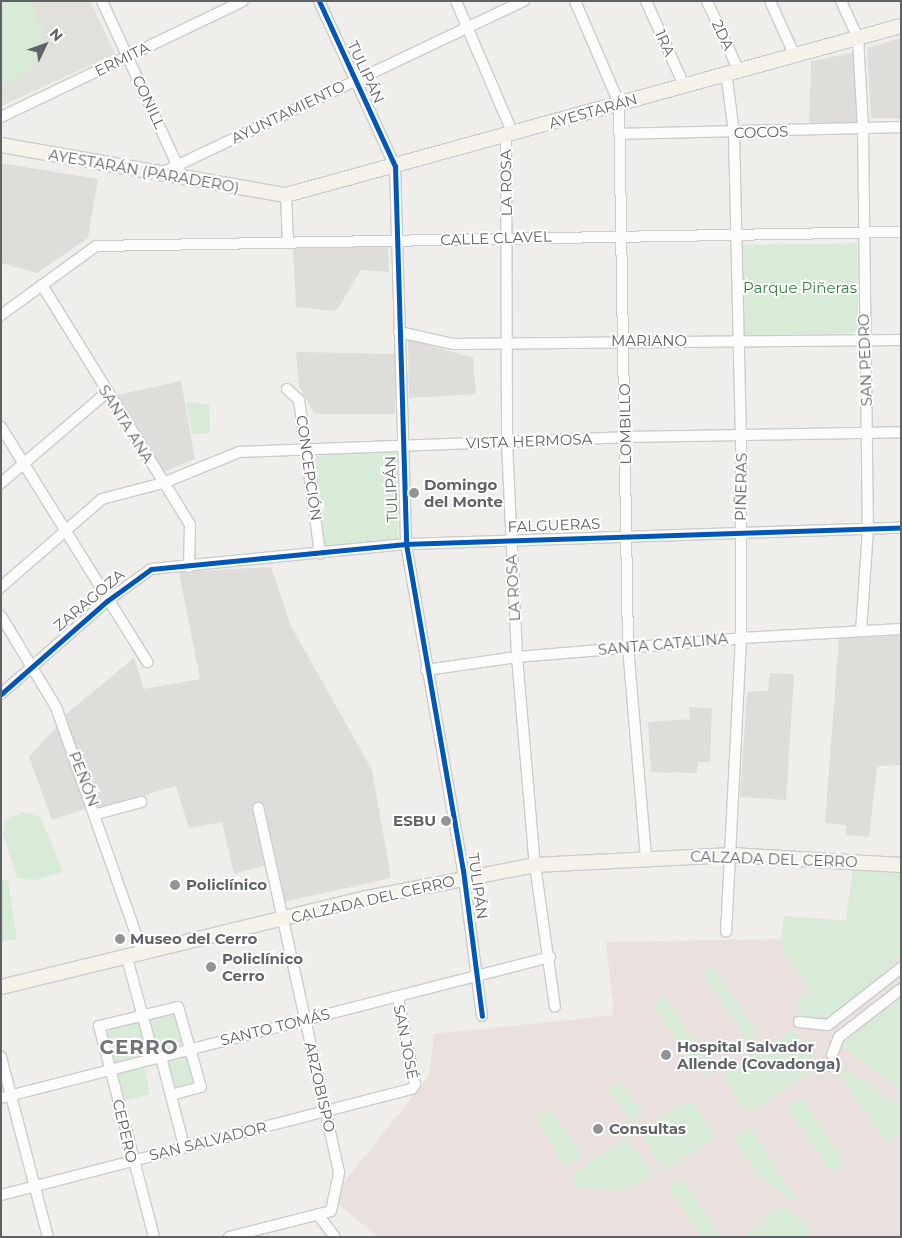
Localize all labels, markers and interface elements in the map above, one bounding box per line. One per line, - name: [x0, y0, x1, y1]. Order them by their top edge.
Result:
- street label: 2DA: [708, 17, 738, 53]
- north arrow: [20, 20, 70, 70]
- text: N: [46, 25, 67, 45]
- street label: 1RA: [651, 27, 679, 59]
- street label: ERMITA: [92, 38, 152, 80]
- street label: TULIPÁN: [344, 38, 388, 106]
- street label: CONILL: [129, 72, 169, 132]
- street label: AYUNTAMIENTO: [228, 77, 348, 147]
- street label: AYESTARÁN: [547, 90, 639, 132]
- street label: COCOS: [733, 122, 789, 142]
- street label: AYESTARÁN (PARADERO): [47, 145, 241, 197]
- street label: LA ROSA: [496, 149, 516, 217]
- street label: CALLE CLAVEL: [440, 227, 552, 249]
- park label: Parque Piñeras: [743, 279, 857, 297]
- street label: SAN PEDRO: [854, 313, 876, 407]
- street label: MARIANO: [611, 332, 687, 350]
- street label: SANTA ANA: [95, 382, 157, 466]
- street label: LOMBILLO: [615, 383, 635, 465]
- street label: CONCEPCIÓN: [293, 414, 325, 522]
- street label: VISTA HERMOSA: [465, 430, 593, 452]
- street label: PIÑERAS: [731, 453, 751, 521]
- street label: TULIPÁN: [381, 455, 401, 523]
- place label: Domingo del Monte: [424, 475, 503, 510]
- marker: Domingo del Monte: [408, 487, 420, 499]
- street label: FALGUERAS: [507, 514, 601, 536]
- street label: LA ROSA: [502, 554, 524, 622]
- street label: ZARAGOZA: [50, 565, 128, 635]
- street label: SANTA CATALINA: [597, 629, 729, 659]
- street label: PEÑÓN: [65, 749, 103, 809]
- place label: ESBU: [393, 812, 436, 830]
- marker: ESBU: [440, 815, 452, 827]
- street label: CALZADA DEL CERRO: [690, 847, 858, 871]
- street label: TULIPÁN: [464, 852, 492, 920]
- street label: CALZADA DEL CERRO: [289, 871, 457, 927]
- place label: Policlínico: [186, 876, 267, 894]
- marker: Policlínico: [168, 878, 182, 892]
- place label: Museo del Cerro: [130, 930, 257, 948]
- marker: Museo del Cerro: [114, 933, 126, 945]
- place label: Policlínico Cerro: [222, 949, 303, 984]
- marker: Policlínico Cerro: [204, 960, 218, 974]
- street label: SAN JOSÉ: [390, 1003, 422, 1081]
- street label: SANTO TOMÁS: [218, 1005, 332, 1049]
- district label: CERRO: [99, 1035, 179, 1059]
- place label: Hospital Salvador Allende (Covadonga): [677, 1037, 841, 1072]
- street label: ARZOBISPO: [301, 1040, 339, 1134]
- marker: Hospital Salvador Allende (Covadonga): [659, 1048, 673, 1062]
- street label: CEPERO: [109, 1097, 141, 1165]
- street label: SAN SALVADOR: [147, 1118, 269, 1164]
- place label: Consultas: [609, 1120, 686, 1138]
- marker: Consultas: [591, 1122, 605, 1136]

